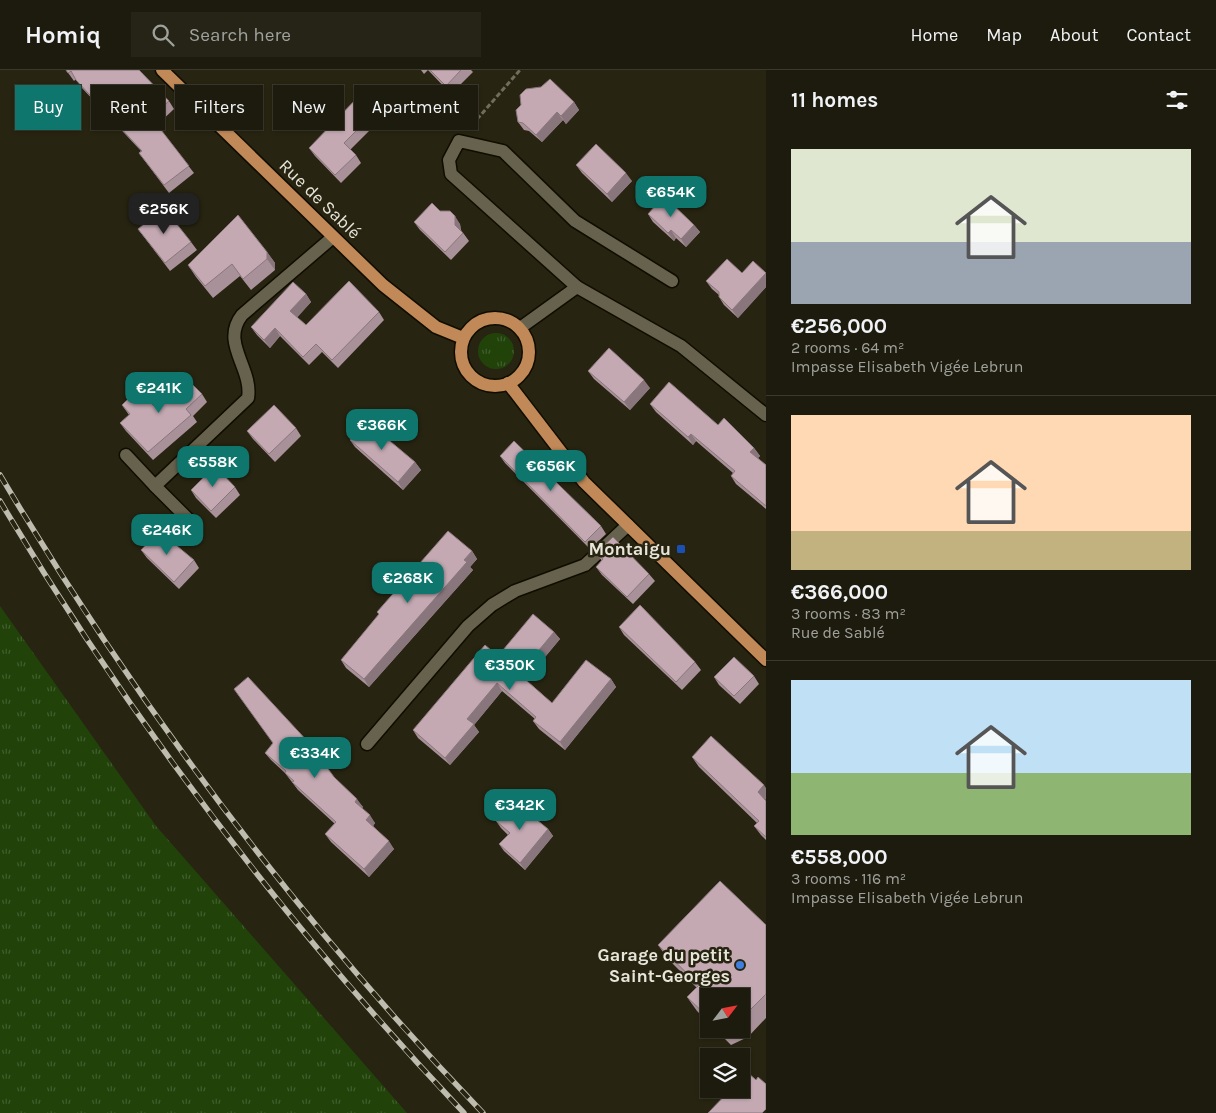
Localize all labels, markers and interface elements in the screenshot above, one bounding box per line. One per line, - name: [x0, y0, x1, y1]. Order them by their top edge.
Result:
- search box: [131, 12, 481, 57]
- text: Homiq: [25, 21, 101, 49]
- icon: search: [149, 21, 177, 49]
- text: Search here: [189, 24, 291, 46]
- text: Home: [910, 24, 958, 46]
- text: Map: [986, 24, 1022, 46]
- text: About: [1050, 24, 1099, 46]
- text: Contact: [1127, 24, 1191, 46]
- chip: Buy: [15, 85, 81, 130]
- chip: Rent: [91, 85, 165, 130]
- chip: Filters: [175, 85, 263, 130]
- chip: New: [273, 85, 344, 130]
- chip: Apartment: [354, 85, 478, 130]
- icon: filters: [1163, 86, 1191, 114]
- text: 11 homes: [791, 88, 878, 112]
- street label: Rue de Sablé: [274, 154, 366, 244]
- pin: €654K: [636, 176, 706, 218]
- text: €654K: [646, 182, 696, 201]
- icon: home: [946, 182, 1036, 272]
- pin: €256K: [129, 192, 199, 235]
- text: €256K: [139, 199, 189, 218]
- text: €256,000: [791, 314, 887, 338]
- text: 2 rooms · 64 m²: [791, 338, 904, 357]
- text: Impasse Elisabeth Vigée Lebrun: [791, 357, 1023, 376]
- pin: €241K: [124, 372, 194, 414]
- text: €241K: [136, 378, 182, 397]
- pin: €366K: [347, 408, 417, 451]
- text: €366K: [357, 415, 407, 434]
- pin: €558K: [178, 446, 248, 488]
- icon: home: [946, 447, 1036, 537]
- pin: €656K: [516, 450, 586, 492]
- text: €558K: [188, 452, 238, 471]
- text: €656K: [526, 456, 576, 475]
- pin: €246K: [132, 514, 202, 556]
- text: €246K: [142, 520, 192, 539]
- place label: Montaigu: [589, 538, 671, 560]
- marker: Montaigu: [675, 543, 687, 555]
- pin: €268K: [373, 562, 443, 604]
- text: €268K: [383, 568, 433, 587]
- text: €366,000: [791, 580, 888, 604]
- text: 3 rooms · 83 m²: [791, 604, 906, 623]
- text: Rue de Sablé: [791, 623, 885, 642]
- pin: €350K: [475, 648, 545, 691]
- text: €350K: [485, 655, 535, 674]
- icon: home: [946, 712, 1036, 802]
- pin: €334K: [280, 736, 350, 779]
- text: €334K: [290, 743, 340, 762]
- pin: €342K: [485, 788, 555, 831]
- text: €342K: [495, 795, 545, 814]
- text: €558,000: [791, 845, 887, 869]
- text: 3 rooms · 116 m²: [791, 869, 906, 888]
- text: Impasse Elisabeth Vigée Lebrun: [791, 888, 1023, 907]
- place label: Garage du petit Saint-Georges: [598, 944, 730, 987]
- marker: Garage du petit Saint-Georges: [734, 959, 746, 971]
- north arrow: [700, 988, 750, 1038]
- map controls: [700, 988, 750, 1098]
- button: layers: [700, 1048, 750, 1098]

